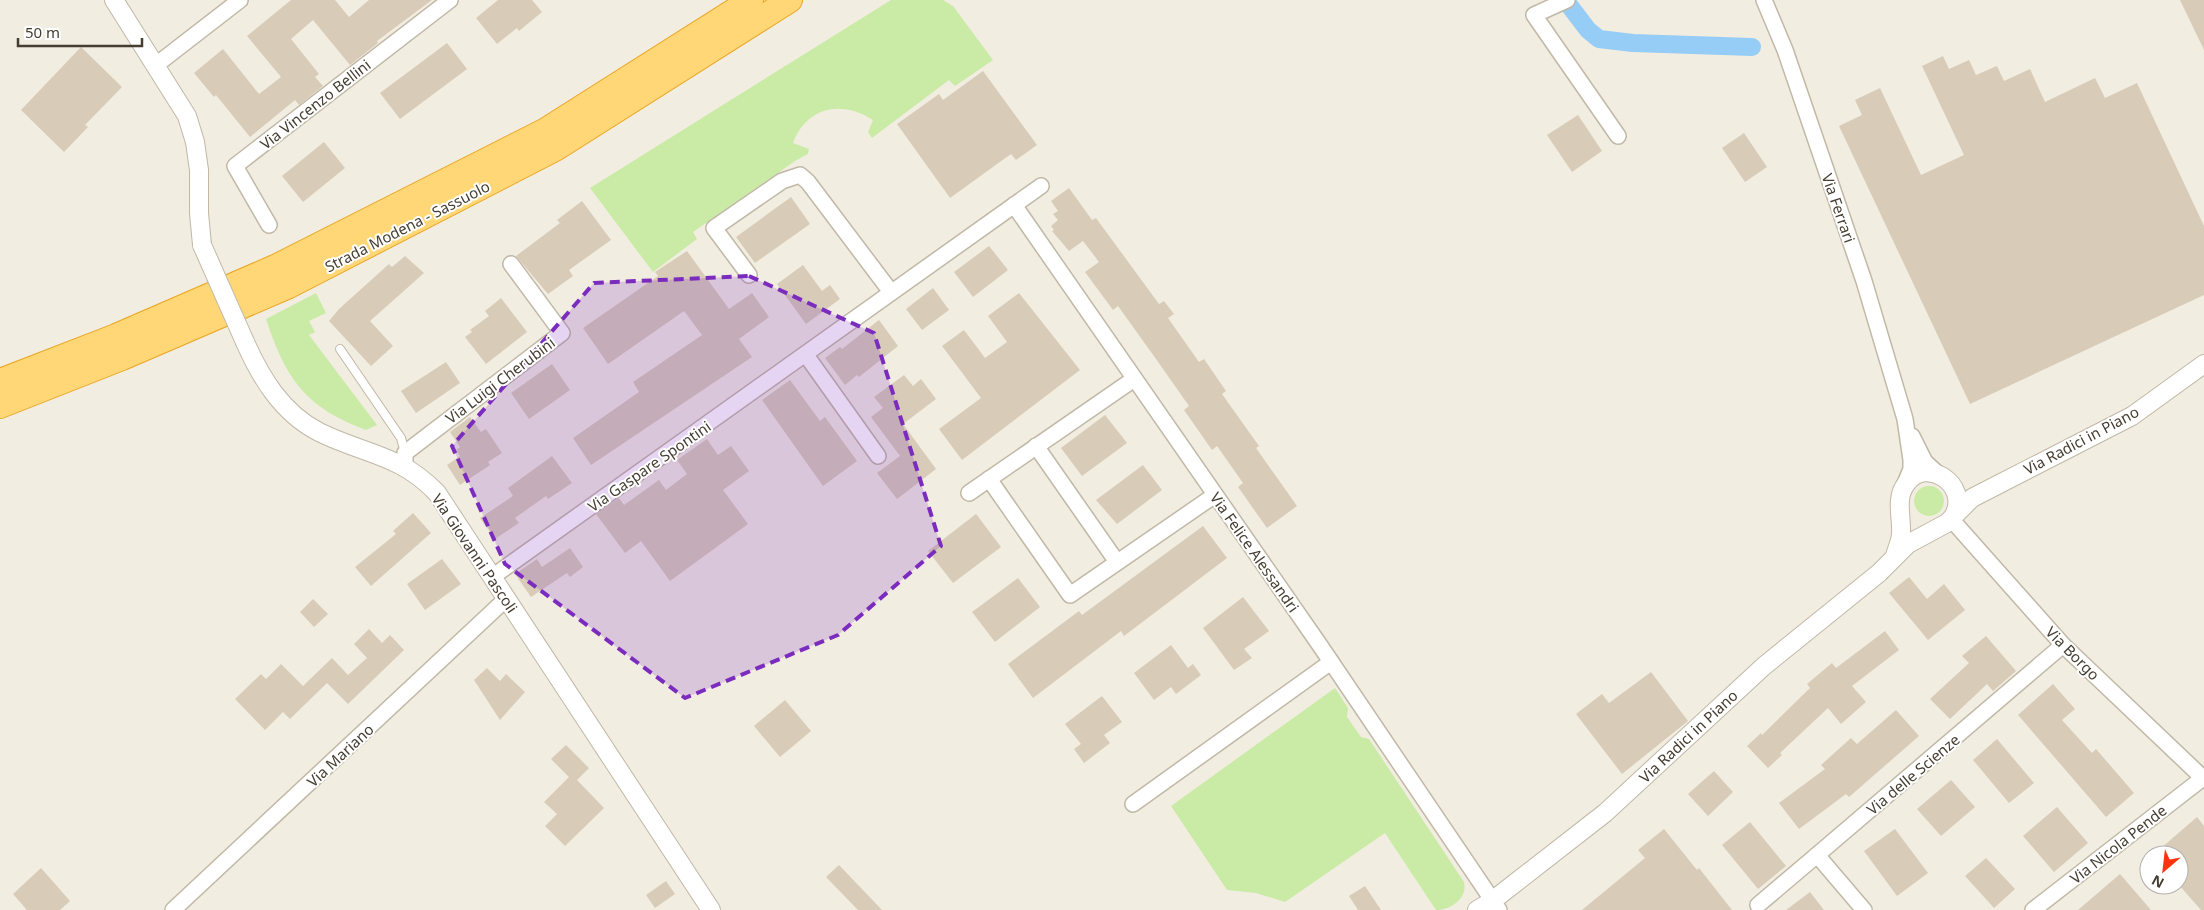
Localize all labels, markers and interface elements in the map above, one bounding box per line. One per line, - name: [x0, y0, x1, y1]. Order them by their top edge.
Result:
- scale bar: [18, 15, 141, 47]
- text: 50 m: [25, 22, 60, 42]
- street label: Via Vincenzo Bellini: [256, 54, 374, 154]
- street label: Via Ferrari: [1818, 171, 1860, 245]
- street label: Strada Modena - Sassuolo: [321, 176, 493, 276]
- street label: Via Luigi Cherubini: [441, 332, 559, 428]
- street label: Via Radici in Piano: [2020, 401, 2142, 479]
- street label: Via Gaspare Spontini: [584, 416, 714, 516]
- street label: Via Felice Alessandri: [1206, 488, 1304, 616]
- street label: Via Giovanni Pascoli: [428, 489, 522, 617]
- street label: Via Borgo: [2042, 622, 2104, 684]
- street label: Via Radici in Piano: [1634, 685, 1742, 787]
- street label: Via Mariano: [302, 719, 378, 791]
- street label: Via delle Scienze: [1862, 729, 1964, 819]
- street label: Via Nicola Pende: [2066, 801, 2170, 887]
- north arrow: [2139, 845, 2189, 895]

